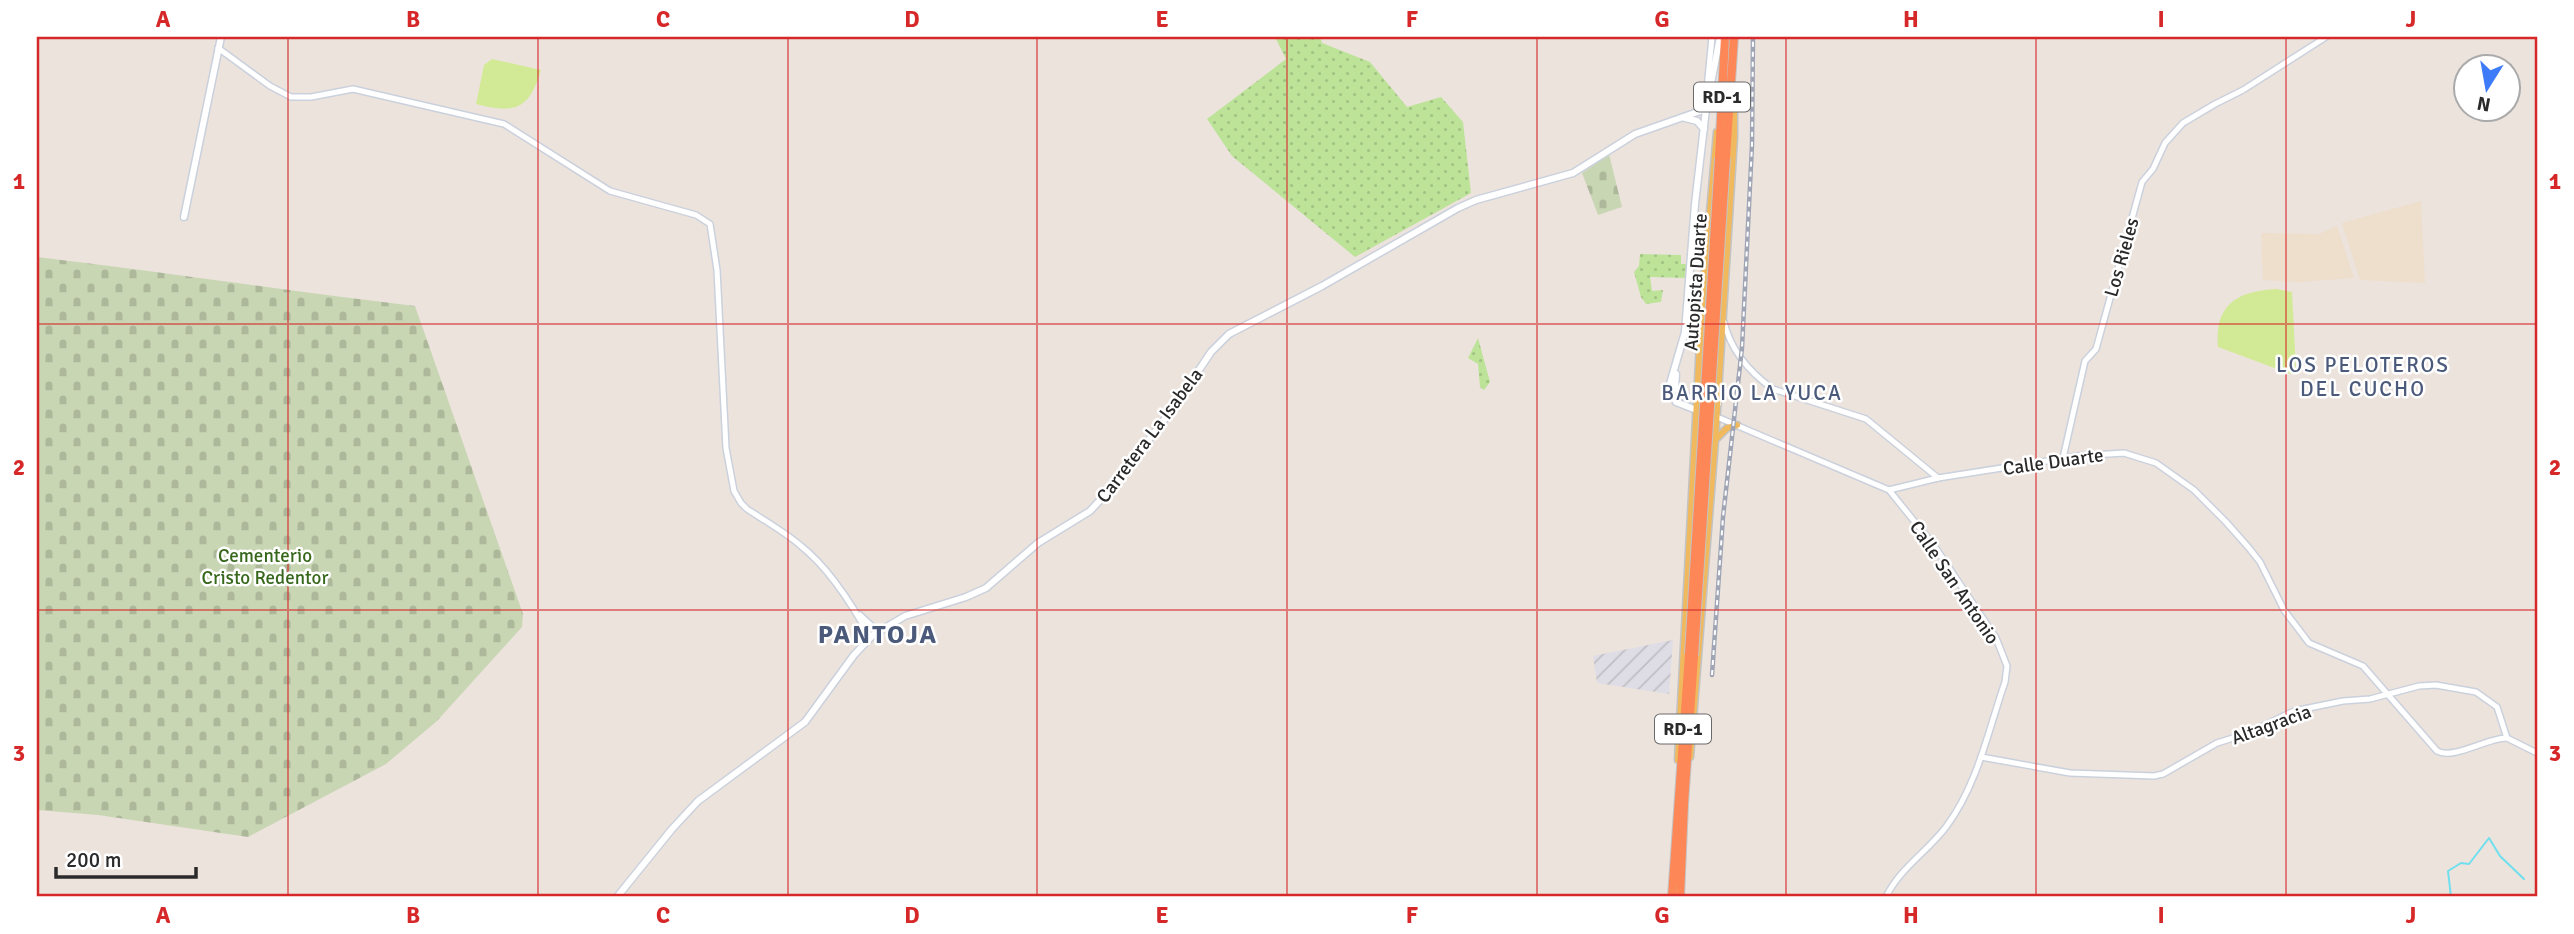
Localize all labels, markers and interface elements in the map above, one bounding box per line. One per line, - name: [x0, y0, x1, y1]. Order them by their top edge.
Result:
- text: A: [156, 5, 171, 34]
- text: B: [406, 5, 420, 34]
- text: C: [656, 5, 670, 34]
- text: D: [904, 5, 920, 34]
- text: E: [1155, 5, 1169, 34]
- text: F: [1406, 5, 1418, 34]
- text: G: [1654, 5, 1670, 34]
- text: H: [1903, 5, 1919, 34]
- text: I: [2157, 5, 2165, 34]
- text: J: [2406, 5, 2416, 34]
- north arrow: [2452, 52, 2522, 122]
- road number: RD-1: [1694, 82, 1750, 112]
- text: N: [2475, 91, 2493, 117]
- text: 1: [13, 167, 25, 196]
- text: 1: [2549, 167, 2561, 196]
- street label: Autopista Duarte: [1679, 212, 1713, 352]
- street label: Los Rieles: [2099, 215, 2145, 300]
- district label: LOS PELOTEROS DEL CUCHO: [2276, 352, 2450, 402]
- street label: Carretera La Isabela: [1091, 363, 1208, 508]
- district label: BARRIO LA YUCA: [1661, 380, 1843, 406]
- street label: Calle Duarte: [2001, 443, 2105, 481]
- text: 2: [13, 453, 25, 482]
- text: 2: [2549, 453, 2561, 482]
- street label: Calle San Antonio: [1904, 516, 2004, 649]
- park label: Cementerio Cristo Redentor: [202, 544, 328, 590]
- district label: PANTOJA: [818, 619, 938, 651]
- street label: Altagracia: [2228, 699, 2315, 750]
- road number: RD-1: [1655, 714, 1711, 744]
- text: 3: [13, 739, 25, 768]
- text: 3: [2549, 739, 2561, 768]
- scale bar: [56, 836, 196, 880]
- text: 200 m: [66, 847, 121, 873]
- text: A: [156, 901, 171, 930]
- text: B: [406, 901, 420, 930]
- text: C: [656, 901, 670, 930]
- text: D: [904, 901, 920, 930]
- text: E: [1155, 901, 1169, 930]
- text: F: [1406, 901, 1418, 930]
- text: G: [1654, 901, 1670, 930]
- text: H: [1903, 901, 1919, 930]
- text: I: [2157, 901, 2165, 930]
- text: J: [2406, 901, 2416, 930]

